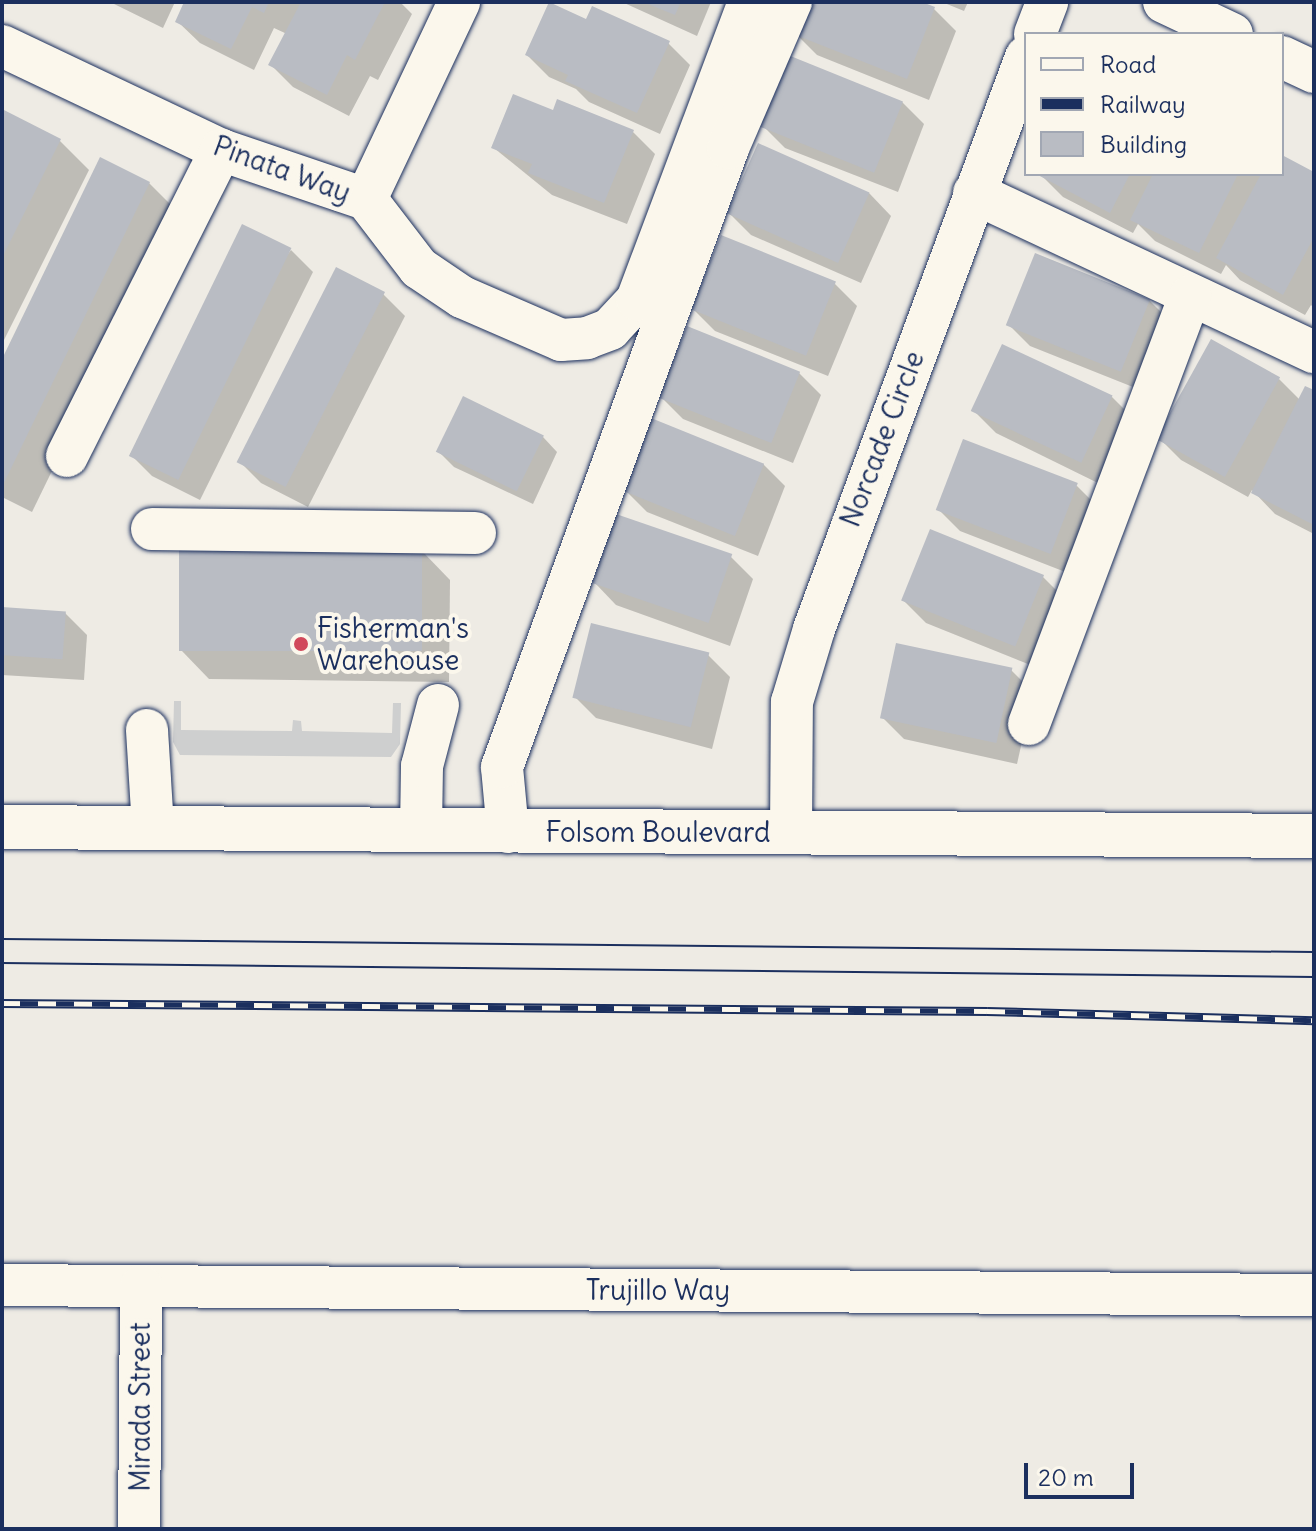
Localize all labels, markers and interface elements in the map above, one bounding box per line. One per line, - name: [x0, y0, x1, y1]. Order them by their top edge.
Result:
- legend: [1024, 32, 1284, 176]
- text: Road: [1100, 49, 1156, 79]
- text: Railway: [1100, 89, 1186, 119]
- street label: Pinata Way: [209, 129, 355, 209]
- text: Building: [1100, 129, 1187, 159]
- street label: Norcade Circle: [833, 346, 931, 532]
- place label: Fisherman's Warehouse: [317, 611, 469, 677]
- marker: Fisherman's Warehouse: [292, 635, 310, 653]
- street label: Folsom Boulevard: [545, 815, 771, 849]
- street label: Trujillo Way: [586, 1273, 730, 1307]
- street label: Mirada Street: [123, 1322, 157, 1492]
- scale bar: [1028, 1447, 1138, 1497]
- text: 20 m: [1038, 1462, 1094, 1492]

